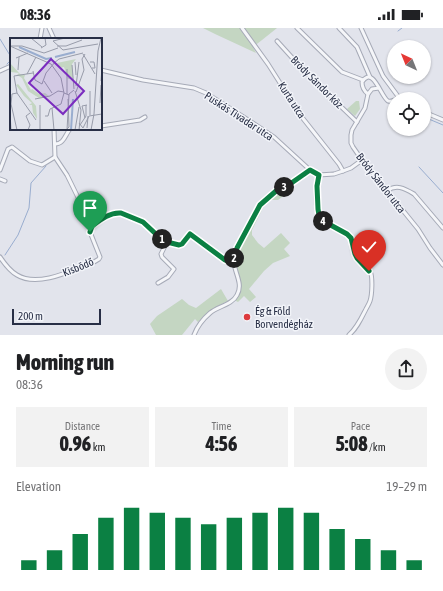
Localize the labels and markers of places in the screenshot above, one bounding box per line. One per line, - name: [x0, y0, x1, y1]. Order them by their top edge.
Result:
- pin: 3: [274, 177, 294, 197]
- pin: [73, 191, 107, 232]
- pin: 4: [313, 211, 333, 231]
- pin: 1: [152, 229, 172, 249]
- pin: [352, 230, 386, 271]
- pin: 2: [224, 248, 244, 268]
- place label: Ég & Föld Borvendégház: [255, 305, 313, 330]
- marker: Ég & Föld Borvendégház: [242, 312, 252, 322]

